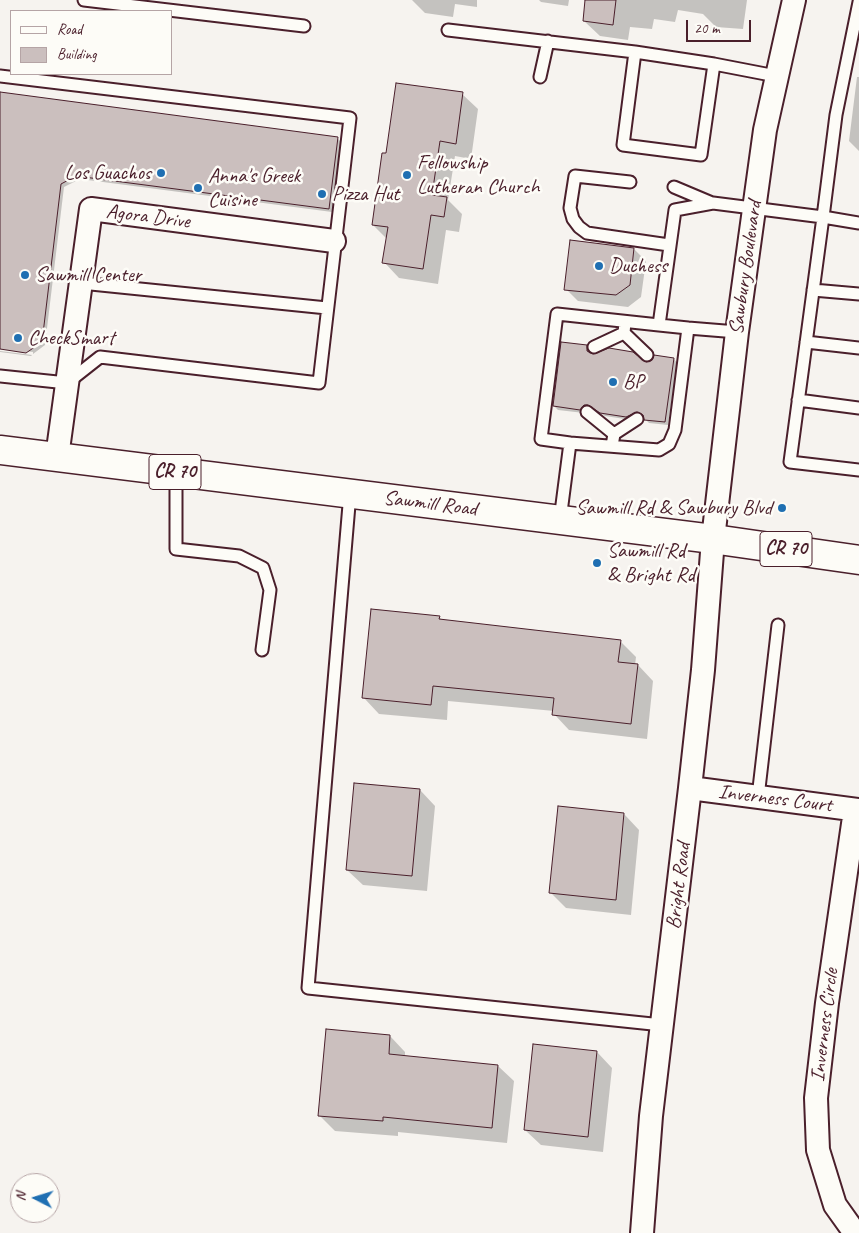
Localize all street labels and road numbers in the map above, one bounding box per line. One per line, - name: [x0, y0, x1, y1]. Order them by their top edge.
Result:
- street label: Agora Drive: [105, 199, 191, 235]
- street label: Sawbury Boulevard: [724, 199, 768, 337]
- road number: CR 70: [149, 454, 201, 490]
- street label: Sawmill Road: [382, 486, 478, 522]
- road number: CR 70: [760, 532, 812, 566]
- street label: Inverness Court: [717, 780, 833, 818]
- street label: Bright Road: [661, 841, 697, 931]
- street label: Inverness Circle: [806, 967, 844, 1083]

